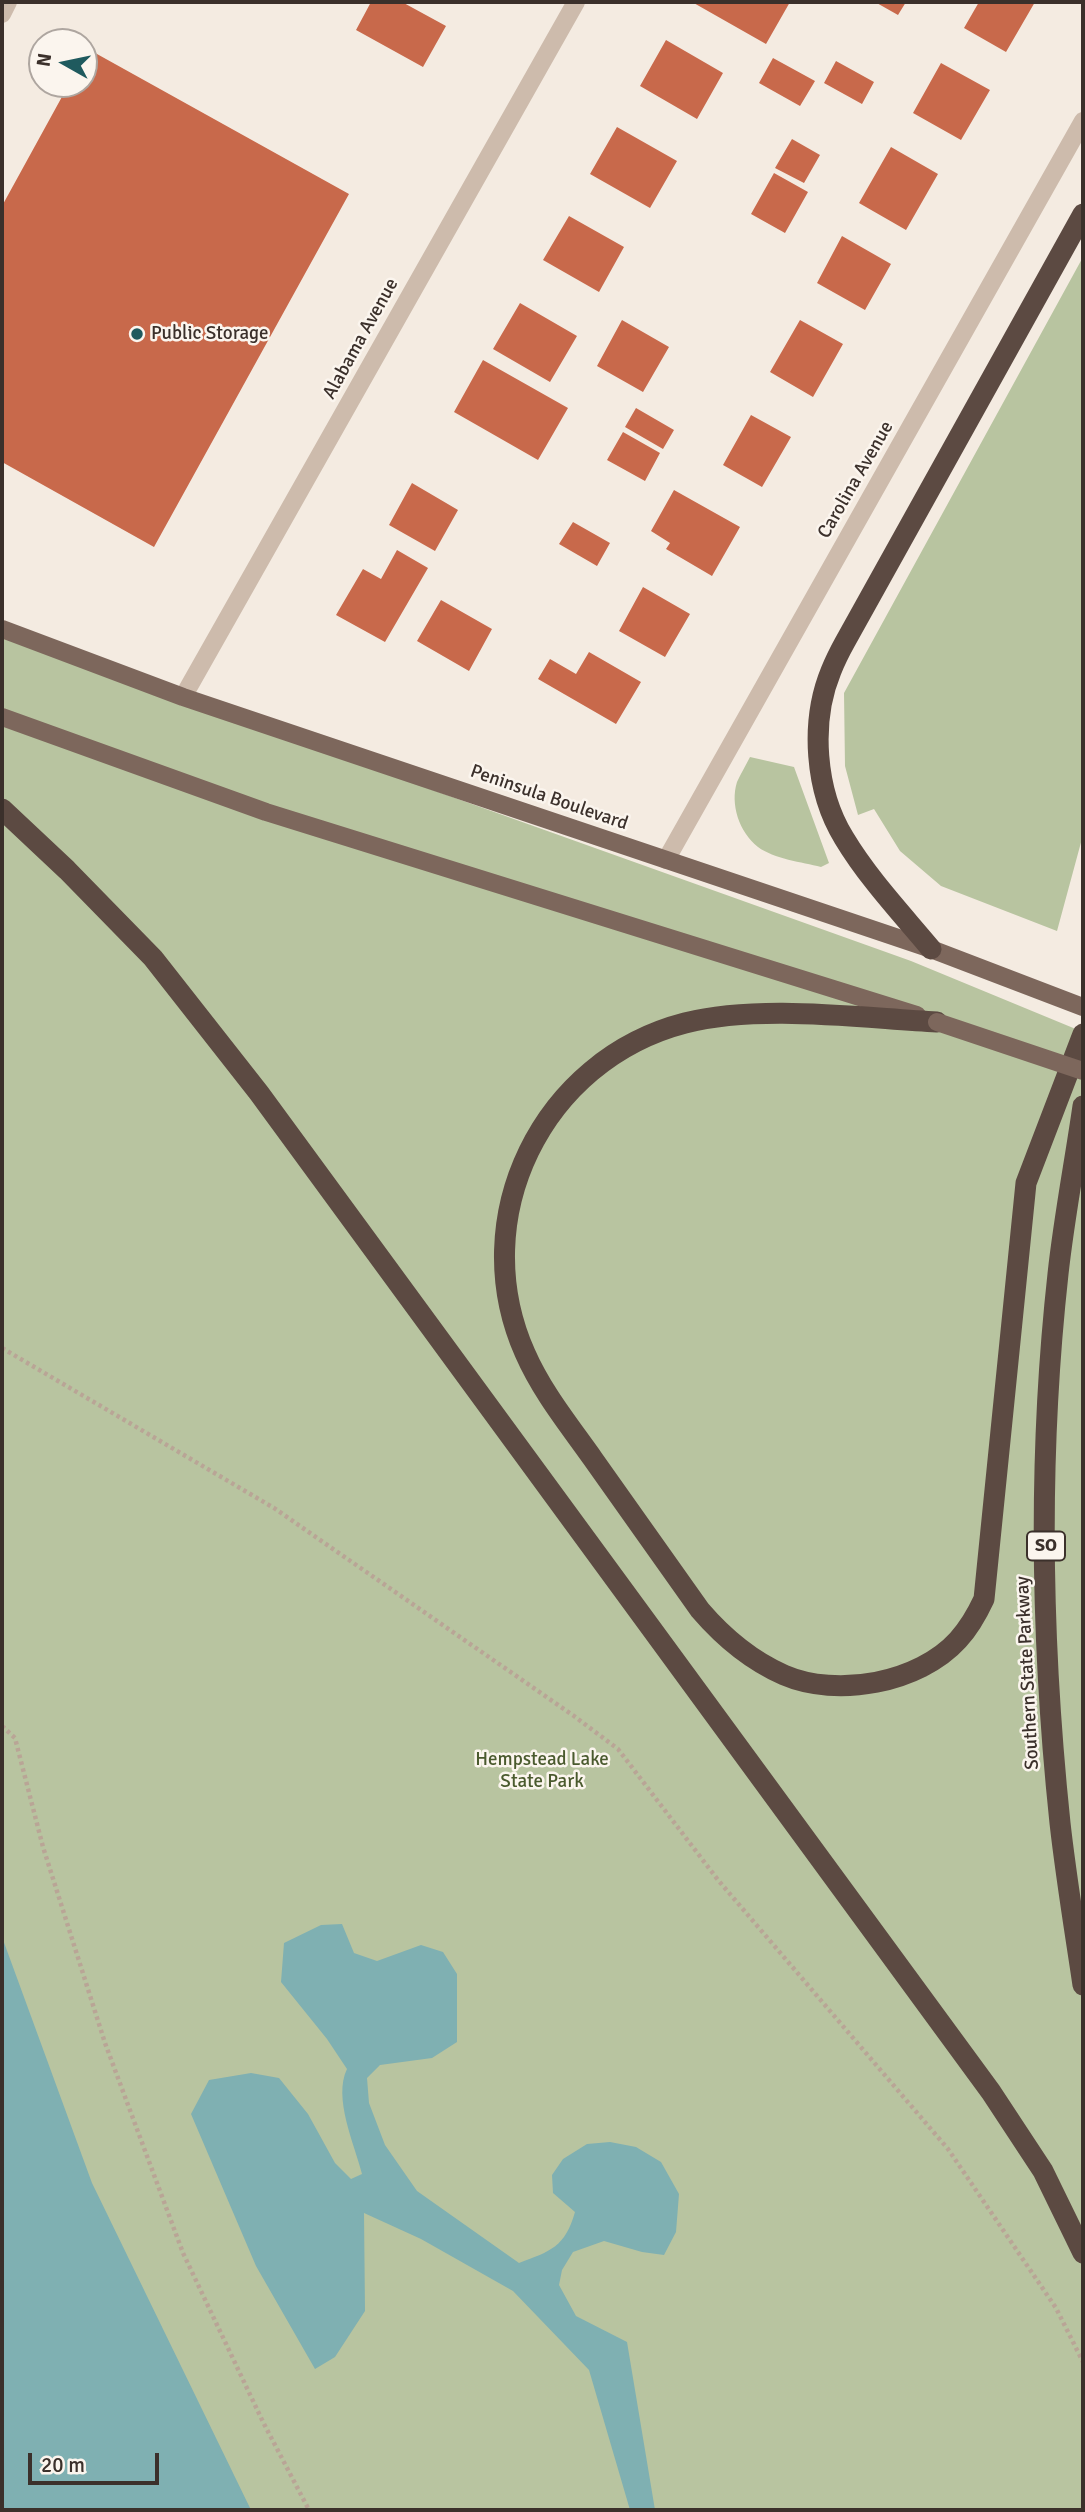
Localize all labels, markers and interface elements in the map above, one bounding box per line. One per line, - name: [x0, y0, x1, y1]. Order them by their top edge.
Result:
- north arrow: [28, 28, 98, 98]
- text: N: [31, 52, 57, 68]
- street label: Alabama Avenue: [318, 275, 404, 403]
- place label: Public Storage: [151, 323, 269, 345]
- marker: Public Storage: [129, 326, 145, 342]
- street label: Carolina Avenue: [813, 417, 899, 543]
- street label: Peninsula Boulevard: [467, 760, 631, 836]
- road number: SO: [1027, 1532, 1065, 1560]
- street label: Southern State Parkway: [1012, 1576, 1044, 1770]
- park label: Hempstead Lake State Park: [475, 1749, 609, 1793]
- scale bar: [32, 2438, 163, 2482]
- text: 20 m: [41, 2452, 85, 2478]

